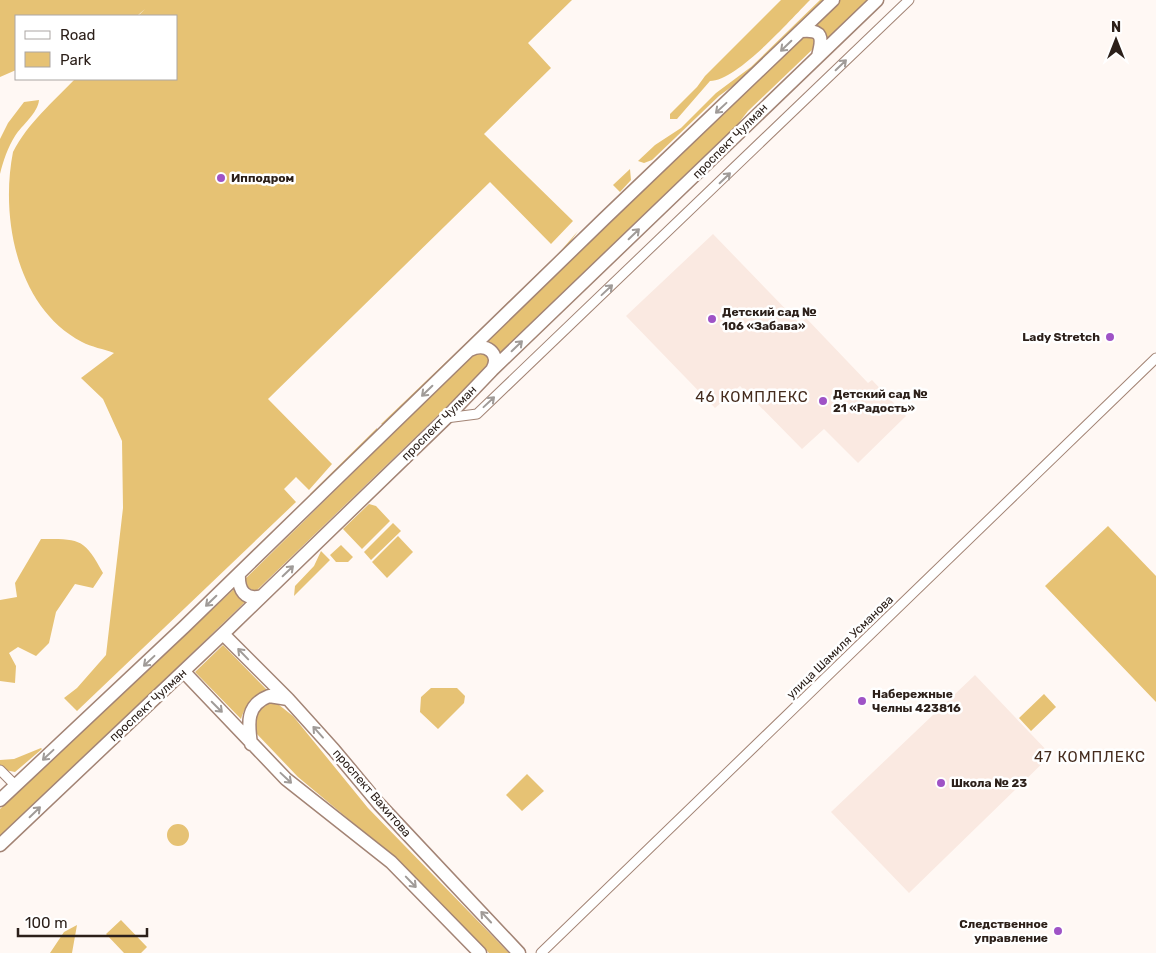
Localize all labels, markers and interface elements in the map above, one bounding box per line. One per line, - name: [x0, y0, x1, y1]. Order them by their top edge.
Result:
- legend: [15, 15, 178, 80]
- north arrow: [1091, 15, 1141, 65]
- text: N: [1111, 19, 1121, 36]
- text: Road: [60, 26, 96, 44]
- one-way arrow: [780, 40, 792, 52]
- text: Park: [60, 51, 91, 69]
- one-way arrow: [835, 59, 848, 71]
- street label: проспект Чулман: [690, 101, 770, 181]
- one-way arrow: [715, 102, 727, 114]
- place label: Ипподром: [231, 171, 294, 185]
- marker: Ипподром: [215, 172, 227, 184]
- one-way arrow: [718, 172, 731, 184]
- one-way arrow: [628, 228, 641, 240]
- one-way arrow: [601, 284, 614, 296]
- place label: Детский сад № 106 «Забава»: [722, 305, 817, 333]
- marker: Детский сад № 106 «Забава»: [706, 313, 718, 325]
- place label: Lady Stretch: [1022, 330, 1100, 344]
- marker: Lady Stretch: [1104, 331, 1116, 343]
- one-way arrow: [510, 340, 523, 352]
- street label: проспект Чулман: [399, 383, 479, 463]
- one-way arrow: [421, 385, 434, 397]
- place label: Детский сад № 21 «Радость»: [833, 387, 928, 415]
- district label: 46 КОМПЛЕКС: [695, 388, 809, 406]
- marker: Детский сад № 21 «Радость»: [817, 395, 829, 407]
- one-way arrow: [483, 396, 496, 408]
- one-way arrow: [281, 565, 294, 577]
- street label: улица Шамиля Усманова: [784, 592, 896, 702]
- one-way arrow: [205, 595, 217, 607]
- one-way arrow: [237, 648, 249, 660]
- one-way arrow: [143, 655, 155, 667]
- street label: проспект Чулман: [107, 666, 189, 744]
- place label: Набережные Челны 423816: [872, 687, 961, 715]
- marker: Набережные Челны 423816: [856, 695, 868, 707]
- one-way arrow: [211, 701, 224, 713]
- one-way arrow: [312, 726, 324, 739]
- street label: проспект Вахитова: [330, 746, 414, 840]
- district label: 47 КОМПЛЕКС: [1034, 748, 1146, 766]
- one-way arrow: [41, 749, 54, 761]
- one-way arrow: [279, 772, 292, 784]
- place label: Школа № 23: [951, 776, 1027, 790]
- marker: Школа № 23: [935, 777, 947, 789]
- one-way arrow: [29, 805, 41, 818]
- one-way arrow: [404, 876, 417, 888]
- scale bar: [18, 906, 146, 938]
- one-way arrow: [480, 911, 492, 924]
- text: 100 m: [25, 914, 67, 932]
- place label: Следственное управление: [959, 917, 1048, 945]
- marker: Следственное управление: [1052, 925, 1064, 937]

